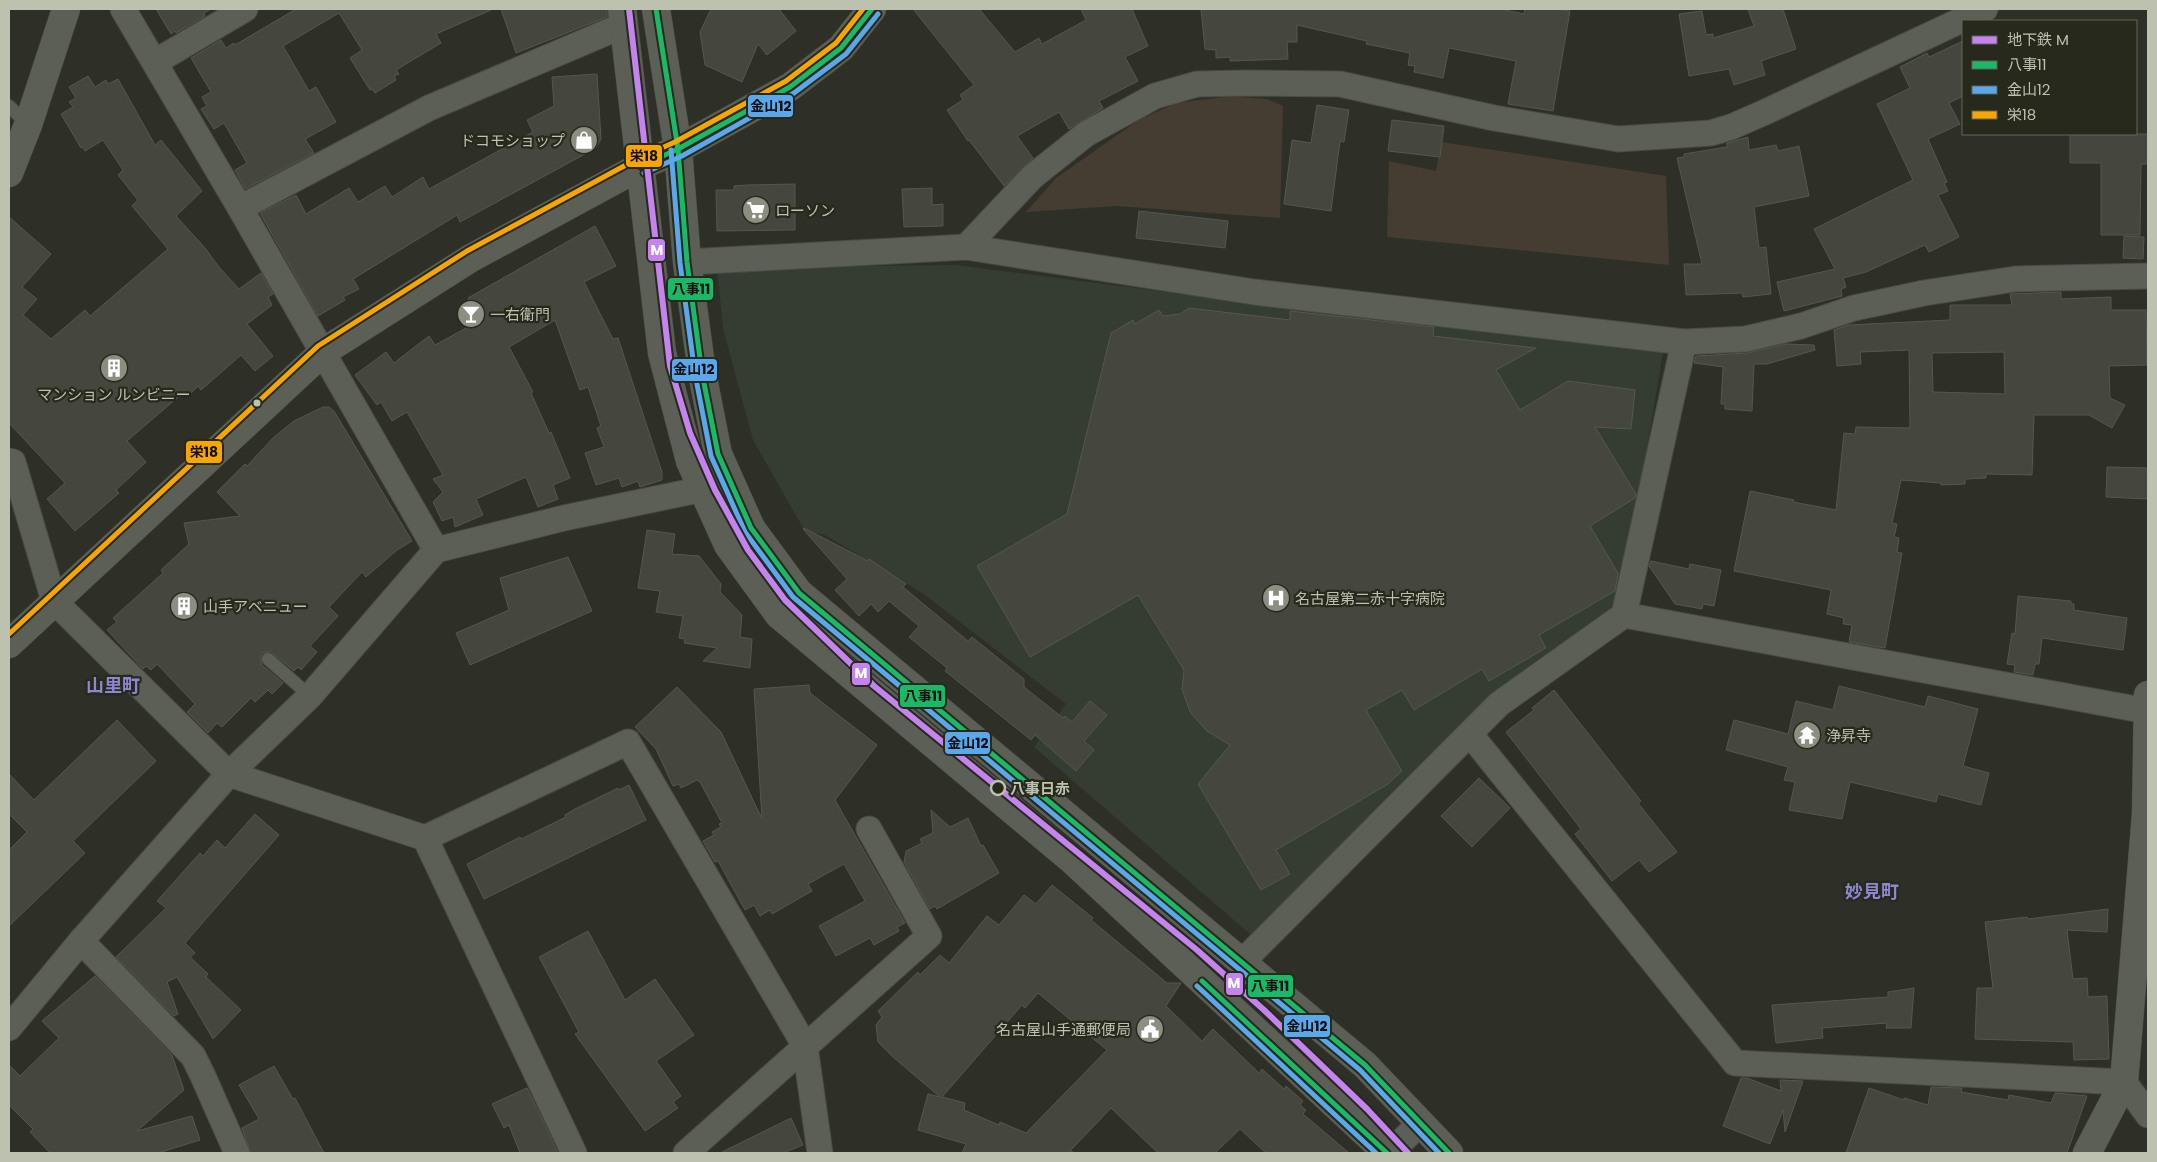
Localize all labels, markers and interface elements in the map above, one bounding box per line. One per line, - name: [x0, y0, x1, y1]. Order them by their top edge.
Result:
- legend: [1962, 20, 2137, 135]
- text: 地下鉄 M: [2007, 29, 2069, 50]
- text: 八事11: [2007, 54, 2047, 75]
- text: 金山12: [2007, 79, 2050, 100]
- line badge: 金山12: [747, 94, 794, 118]
- text: 金山12: [750, 96, 792, 116]
- text: 栄18: [2007, 104, 2036, 125]
- shop icon: ドコモショップ: [569, 125, 599, 155]
- place label: ドコモショップ: [460, 130, 565, 151]
- line badge: 栄18: [625, 144, 663, 168]
- text: 栄18: [630, 146, 658, 166]
- supermarket icon: ローソン: [741, 195, 771, 225]
- place label: ローソン: [775, 200, 835, 221]
- line badge: M: [647, 238, 666, 262]
- text: M: [651, 240, 663, 260]
- line badge: 八事11: [667, 277, 714, 301]
- text: 八事11: [672, 279, 710, 299]
- bar icon: 一右衛門: [456, 299, 486, 329]
- place label: 一右衛門: [490, 304, 550, 325]
- building icon: マンション ルンビニー: [99, 353, 129, 383]
- line badge: 金山12: [671, 358, 718, 382]
- text: 金山12: [673, 359, 715, 379]
- place label: マンション ルンビニー: [37, 384, 191, 405]
- unlabelled marker: [252, 398, 262, 408]
- line badge: 栄18: [185, 440, 223, 464]
- text: 栄18: [190, 442, 218, 462]
- hospital icon: 名古屋第二赤十字病院: [1261, 583, 1291, 613]
- place label: 名古屋第二赤十字病院: [1295, 588, 1445, 609]
- building icon: 山手アベニュー: [169, 591, 199, 621]
- place label: 山手アベニュー: [203, 596, 308, 617]
- line badge: M: [851, 662, 871, 686]
- text: M: [855, 663, 867, 683]
- district label: 山里町: [86, 673, 140, 698]
- line badge: 八事11: [899, 684, 946, 708]
- text: 八事11: [904, 686, 942, 706]
- temple icon: 浄昇寺: [1792, 720, 1822, 750]
- place label: 浄昇寺: [1826, 725, 1871, 746]
- line badge: 金山12: [944, 731, 991, 755]
- text: 金山12: [947, 733, 989, 753]
- place label: 八事日赤: [1010, 778, 1070, 799]
- marker: 八事日赤: [990, 780, 1006, 796]
- district label: 妙見町: [1845, 879, 1899, 904]
- line badge: M: [1225, 972, 1244, 996]
- text: M: [1228, 973, 1240, 993]
- line badge: 八事11: [1247, 974, 1294, 998]
- text: 八事11: [1251, 976, 1289, 996]
- public building icon: 名古屋山手通郵便局: [1135, 1014, 1165, 1044]
- line badge: 金山12: [1283, 1014, 1331, 1038]
- text: 金山12: [1286, 1016, 1328, 1036]
- place label: 名古屋山手通郵便局: [996, 1019, 1131, 1040]

